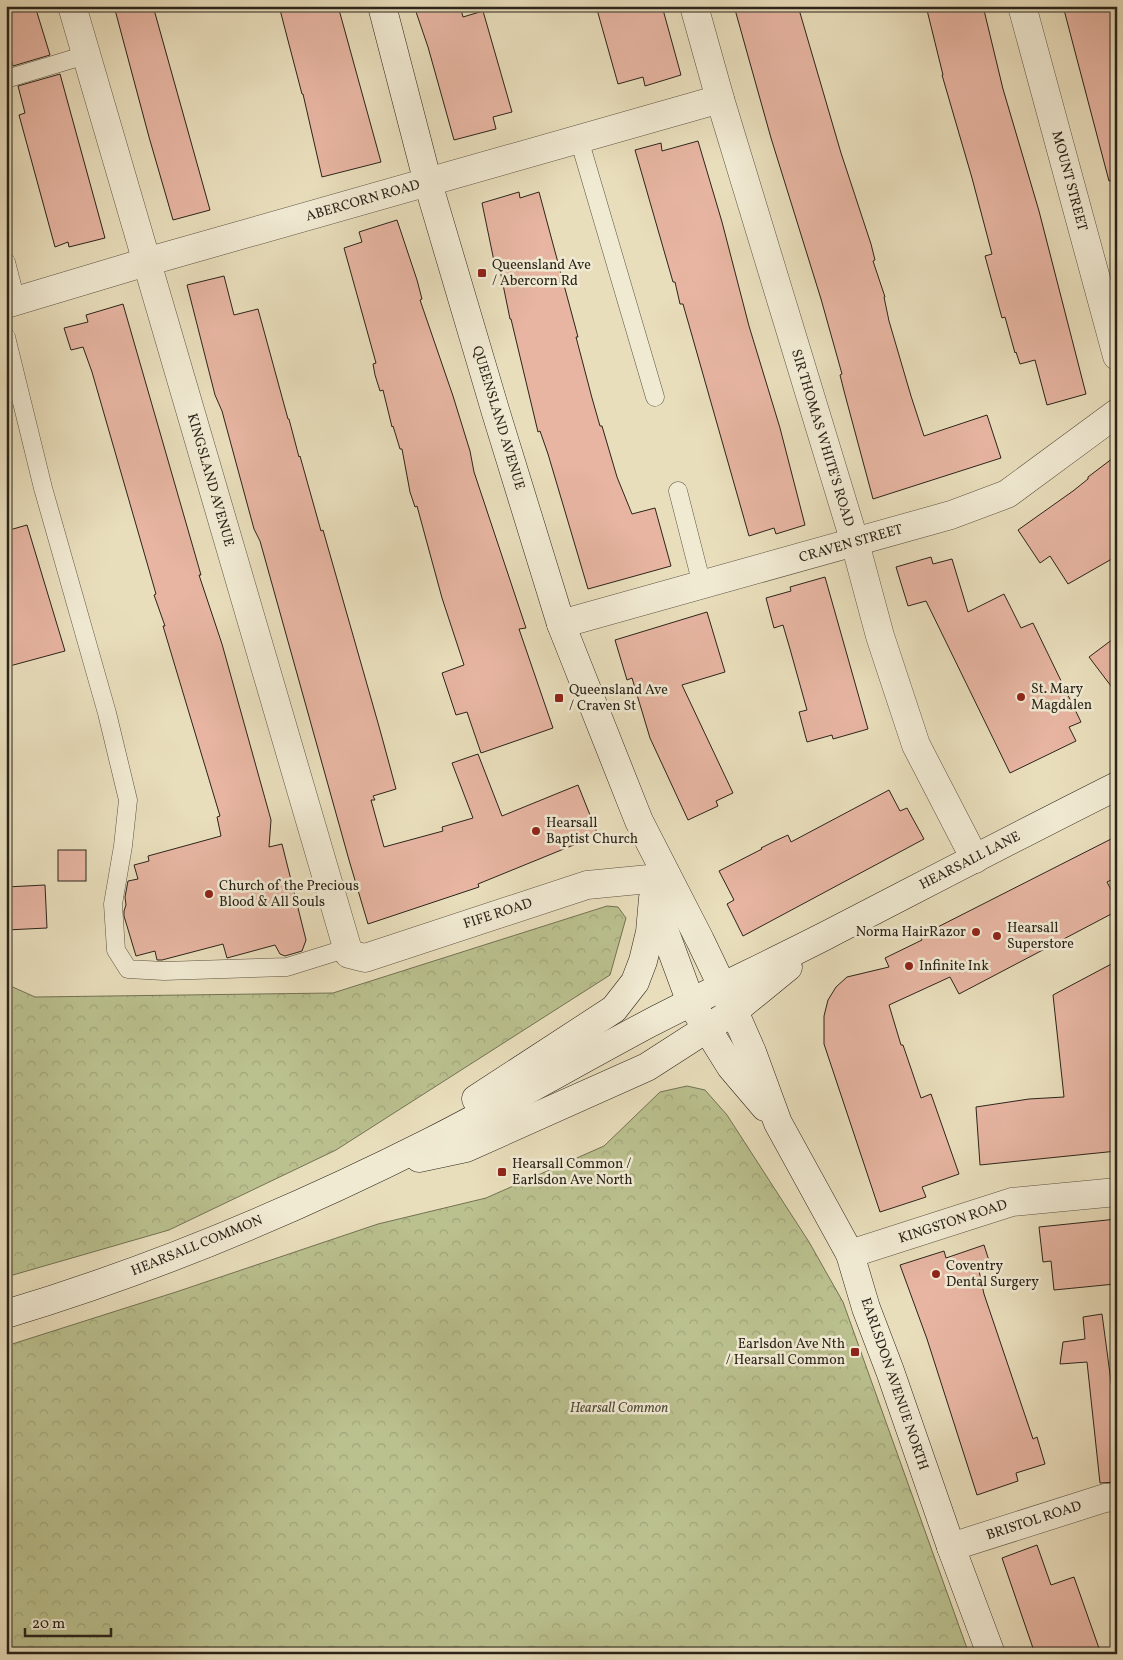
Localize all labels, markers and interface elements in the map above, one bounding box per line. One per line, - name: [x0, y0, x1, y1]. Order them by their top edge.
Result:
- street label: MOUNT STREET: [1046, 129, 1092, 233]
- street label: ABERCORN ROAD: [304, 176, 422, 226]
- place label: Queensland Ave / Abercorn Rd: [492, 256, 591, 291]
- marker: Queensland Ave / Abercorn Rd: [476, 267, 488, 279]
- street label: QUEENSLAND AVENUE: [467, 344, 529, 492]
- street label: SIR THOMAS WHITE'S ROAD: [786, 347, 858, 529]
- street label: KINGSLAND AVENUE: [182, 411, 238, 549]
- street label: CRAVEN STREET: [797, 520, 905, 568]
- place label: St. Mary Magdalen: [1031, 680, 1092, 715]
- place label: Queensland Ave / Craven St: [569, 681, 668, 716]
- marker: St. Mary Magdalen: [1015, 691, 1027, 703]
- marker: Queensland Ave / Craven St: [553, 692, 565, 704]
- place label: Hearsall Baptist Church: [546, 814, 638, 849]
- marker: Hearsall Baptist Church: [530, 825, 542, 837]
- street label: HEARSALL LANE: [916, 827, 1024, 895]
- place label: Church of the Precious Blood & All Souls: [219, 877, 359, 912]
- marker: Church of the Precious Blood & All Souls: [203, 888, 215, 900]
- street label: FIFE ROAD: [461, 894, 535, 934]
- place label: Hearsall Superstore: [1007, 919, 1074, 954]
- place label: Norma HairRazor: [856, 923, 966, 942]
- marker: Norma HairRazor: [970, 926, 982, 938]
- marker: Hearsall Superstore: [991, 930, 1003, 942]
- place label: Infinite Ink: [919, 957, 989, 976]
- marker: Infinite Ink: [903, 960, 915, 972]
- place label: Hearsall Common / Earlsdon Ave North: [512, 1155, 633, 1190]
- marker: Hearsall Common / Earlsdon Ave North: [496, 1166, 508, 1178]
- street label: KINGSTON ROAD: [896, 1195, 1010, 1249]
- street label: HEARSALL COMMON: [128, 1211, 266, 1281]
- place label: Coventry Dental Surgery: [946, 1257, 1039, 1292]
- marker: Coventry Dental Surgery: [930, 1268, 942, 1280]
- street label: EARLSDON AVENUE NORTH: [856, 1295, 932, 1473]
- place label: Earlsdon Ave Nth / Hearsall Common: [726, 1335, 845, 1370]
- marker: Earlsdon Ave Nth / Hearsall Common: [849, 1346, 861, 1358]
- park label: Hearsall Common: [570, 1399, 668, 1418]
- street label: BRISTOL ROAD: [984, 1497, 1084, 1545]
- scale bar: [25, 1605, 111, 1637]
- text: 20 m: [32, 1614, 65, 1635]

